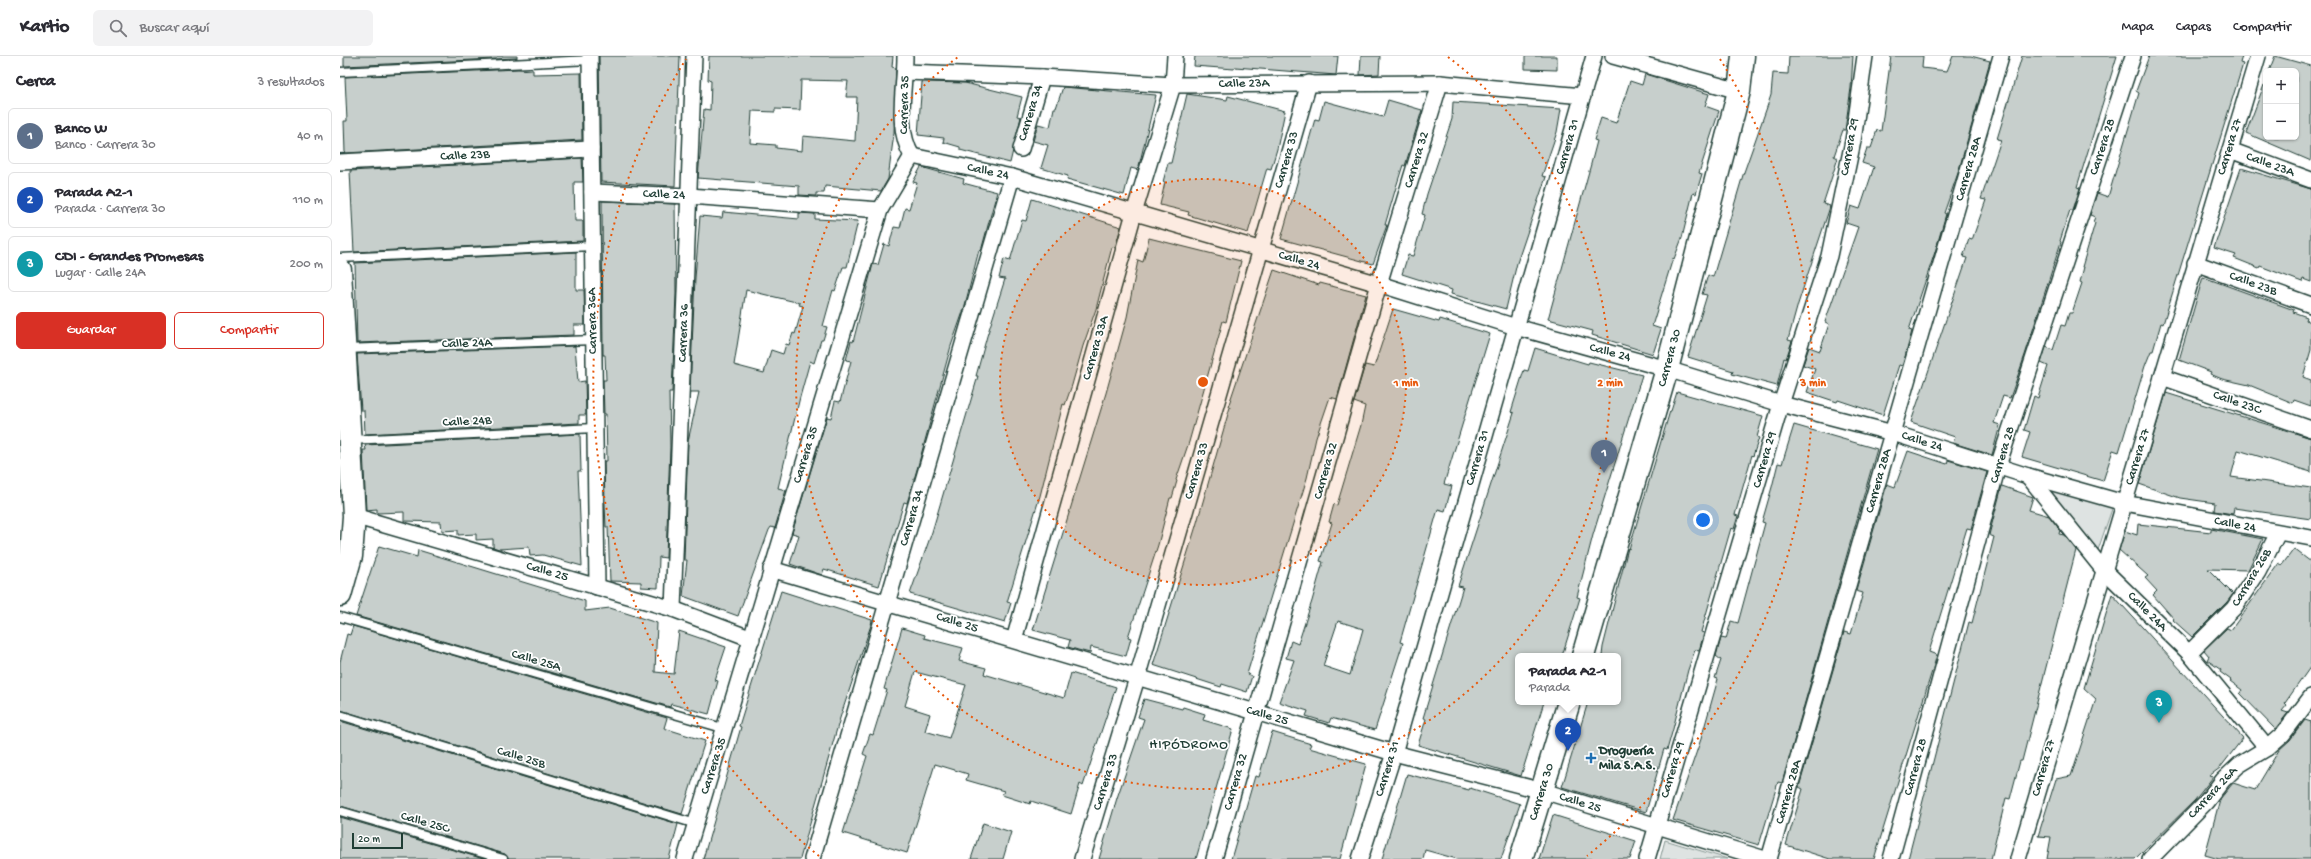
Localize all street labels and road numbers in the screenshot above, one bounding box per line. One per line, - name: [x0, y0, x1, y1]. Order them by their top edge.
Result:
- street label: Carrera 35: [897, 75, 913, 134]
- street label: Calle 23A: [1219, 76, 1271, 92]
- street label: Carrera 34: [1015, 83, 1047, 143]
- street label: Carrera 27: [2214, 116, 2246, 177]
- street label: Carrera 31: [1553, 117, 1583, 177]
- street label: Carrera 29: [1838, 117, 1863, 177]
- street label: Carrera 28: [2087, 117, 2119, 177]
- street label: Carrera 32: [1401, 129, 1433, 190]
- street label: Carrera 33: [1272, 130, 1302, 190]
- street label: Carrera 28A: [1953, 134, 1986, 203]
- street label: Calle 23B: [440, 147, 490, 165]
- street label: Calle 23A: [2244, 149, 2298, 181]
- street label: Calle 24: [966, 160, 1010, 184]
- street label: Calle 24: [643, 187, 685, 203]
- street label: Calle 24: [1277, 248, 1321, 274]
- street label: Calle 23B: [2227, 268, 2279, 300]
- street label: Carrera 36A: [585, 287, 601, 354]
- street label: Carrera 36: [675, 303, 693, 362]
- street label: Carrera 33A: [1080, 313, 1113, 382]
- street label: Carrera 30: [1655, 327, 1685, 389]
- street label: Calle 24A: [442, 336, 494, 352]
- street label: Calle 24: [1588, 340, 1632, 366]
- street label: Calle 23C: [2211, 388, 2264, 419]
- street label: Calle 24B: [442, 413, 492, 431]
- street label: Carrera 35: [790, 425, 822, 485]
- street label: Carrera 28: [1987, 425, 2019, 485]
- street label: Carrera 27: [2122, 426, 2154, 487]
- street label: Carrera 31: [1463, 428, 1493, 488]
- street label: Calle 24: [1900, 428, 1944, 456]
- street label: Carrera 29: [1750, 430, 1780, 490]
- street label: Carrera 32: [1311, 440, 1341, 501]
- street label: Carrera 33: [1182, 441, 1212, 501]
- street label: Carrera 28A: [1863, 446, 1896, 515]
- street label: Carrera 34: [897, 488, 927, 548]
- street label: Calle 24: [2213, 514, 2257, 536]
- street label: Carrera 26B: [2229, 546, 2275, 610]
- street label: Calle 25: [524, 559, 570, 585]
- street label: Calle 24A: [2124, 589, 2171, 636]
- street label: Calle 25: [934, 610, 980, 637]
- street label: Calle 25A: [510, 647, 564, 676]
- street label: Calle 25: [1244, 703, 1290, 729]
- street label: Carrera 35: [698, 736, 730, 796]
- street label: Carrera 28: [1901, 737, 1931, 797]
- street label: Carrera 27: [2029, 737, 2060, 798]
- street label: Carrera 31: [1372, 740, 1404, 798]
- street label: Carrera 29: [1658, 740, 1688, 800]
- street label: Calle 25B: [495, 744, 547, 773]
- street label: Carrera 32: [1221, 751, 1251, 812]
- street label: Carrera 33: [1090, 752, 1122, 812]
- street label: Carrera 28A: [1773, 757, 1806, 826]
- street label: Carrera 30: [1526, 761, 1558, 823]
- street label: Carrera 26A: [2185, 763, 2242, 822]
- street label: Calle 25: [1557, 790, 1603, 817]
- street label: Calle 25C: [399, 809, 452, 837]

